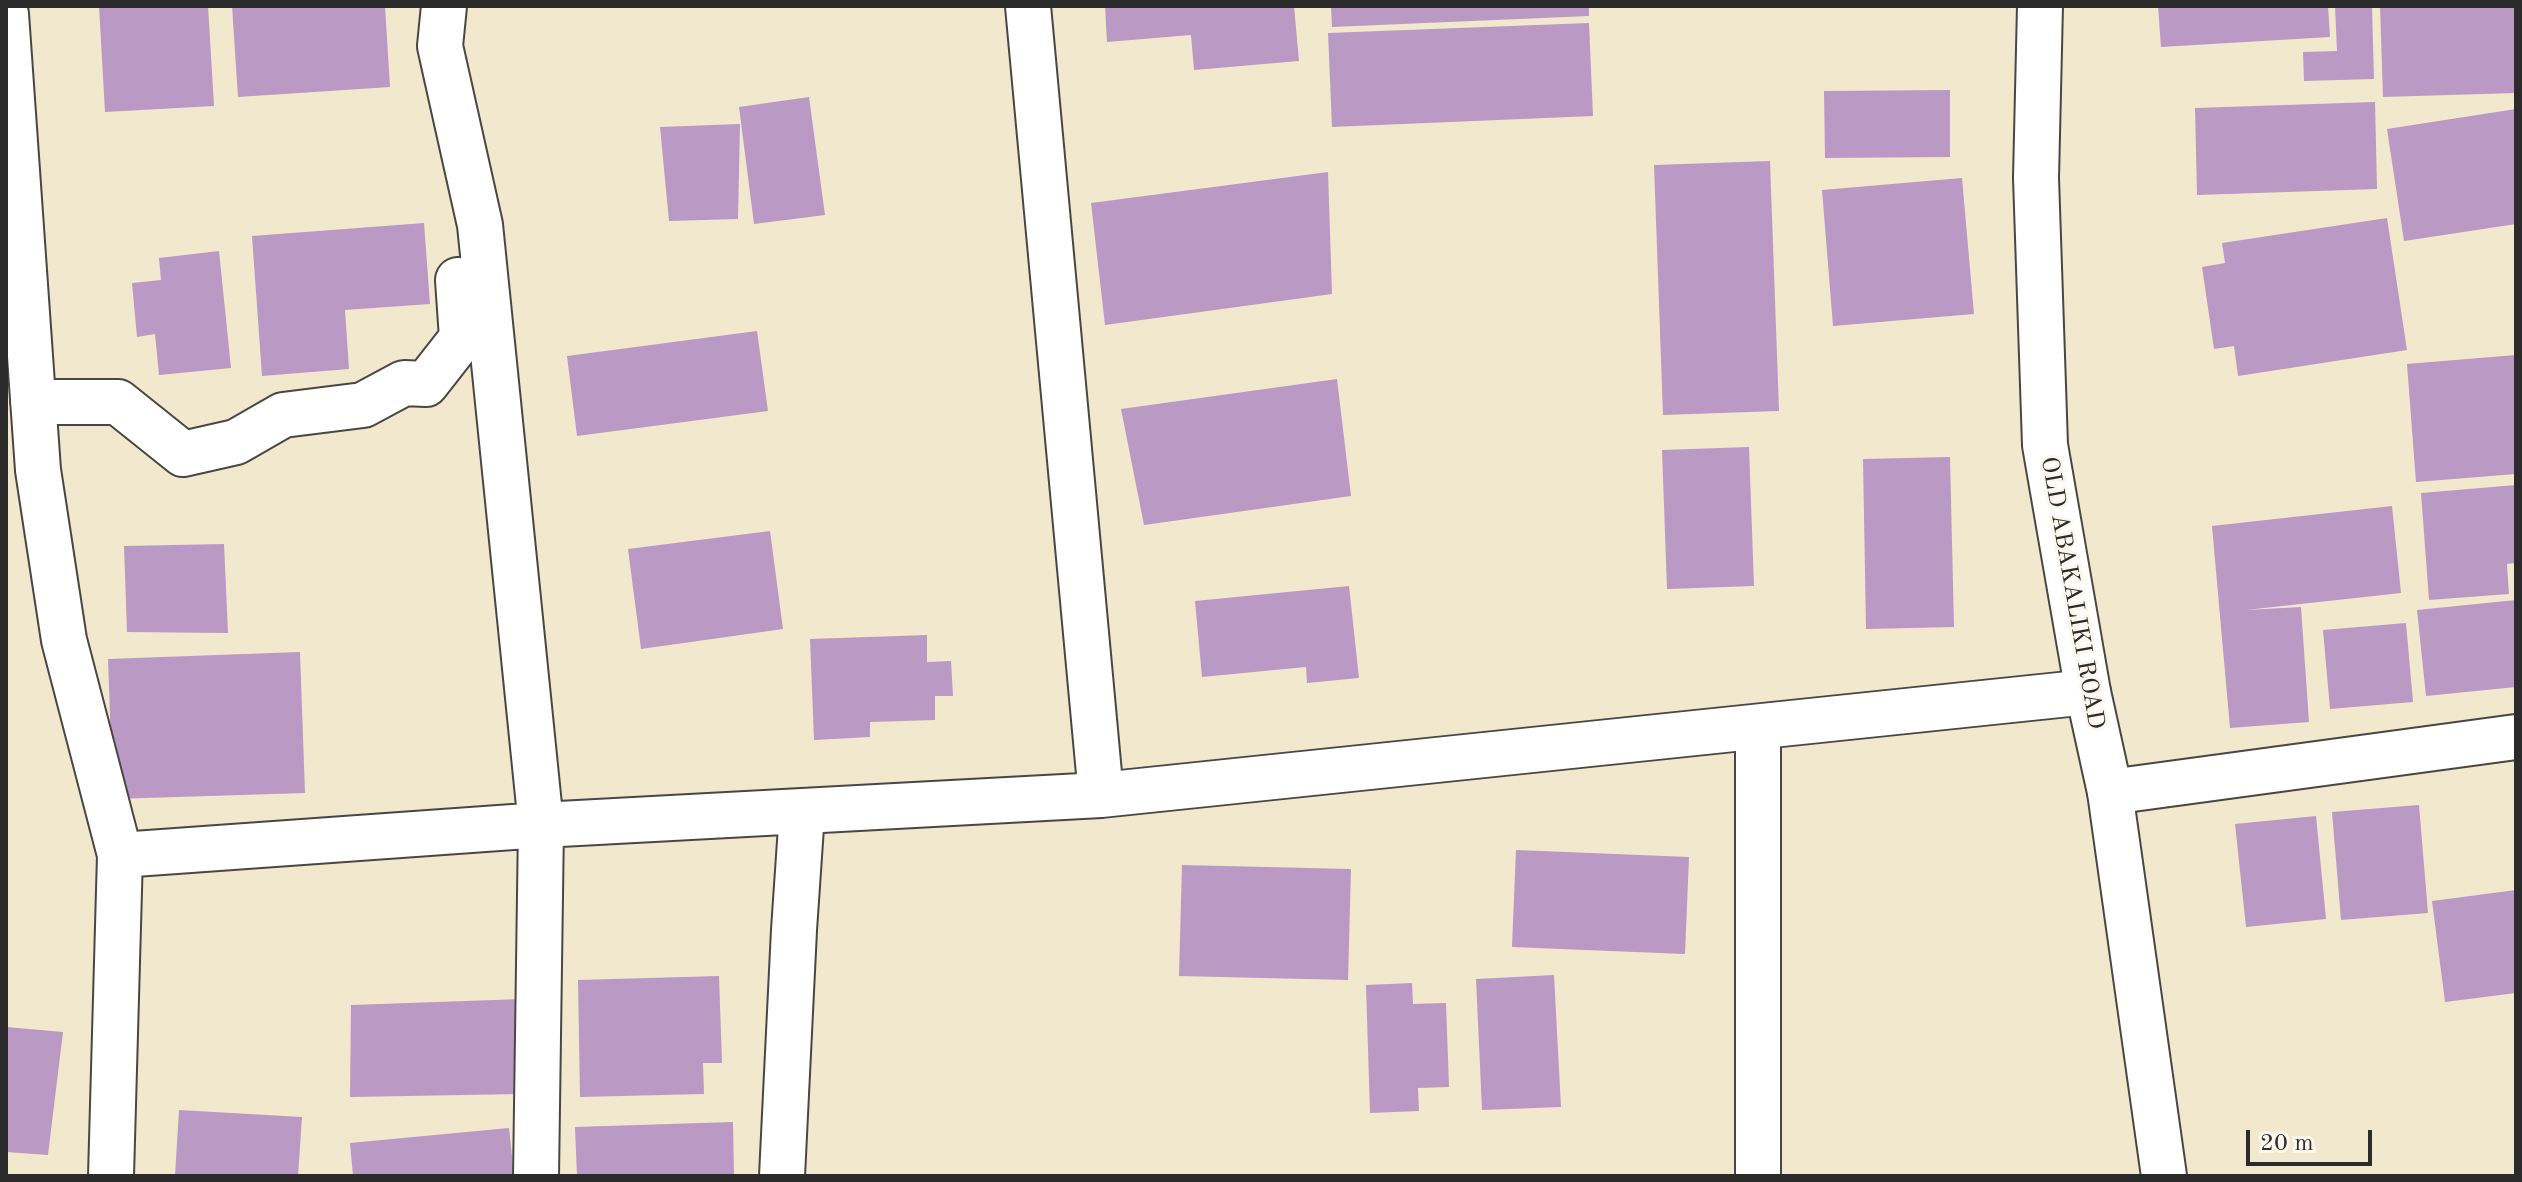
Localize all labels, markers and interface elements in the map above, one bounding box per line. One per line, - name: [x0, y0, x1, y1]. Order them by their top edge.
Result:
- street label: OLD ABAKALIKI ROAD: [2034, 454, 2110, 732]
- scale bar: [2250, 1114, 2376, 1164]
- text: 20 m: [2260, 1132, 2314, 1156]

